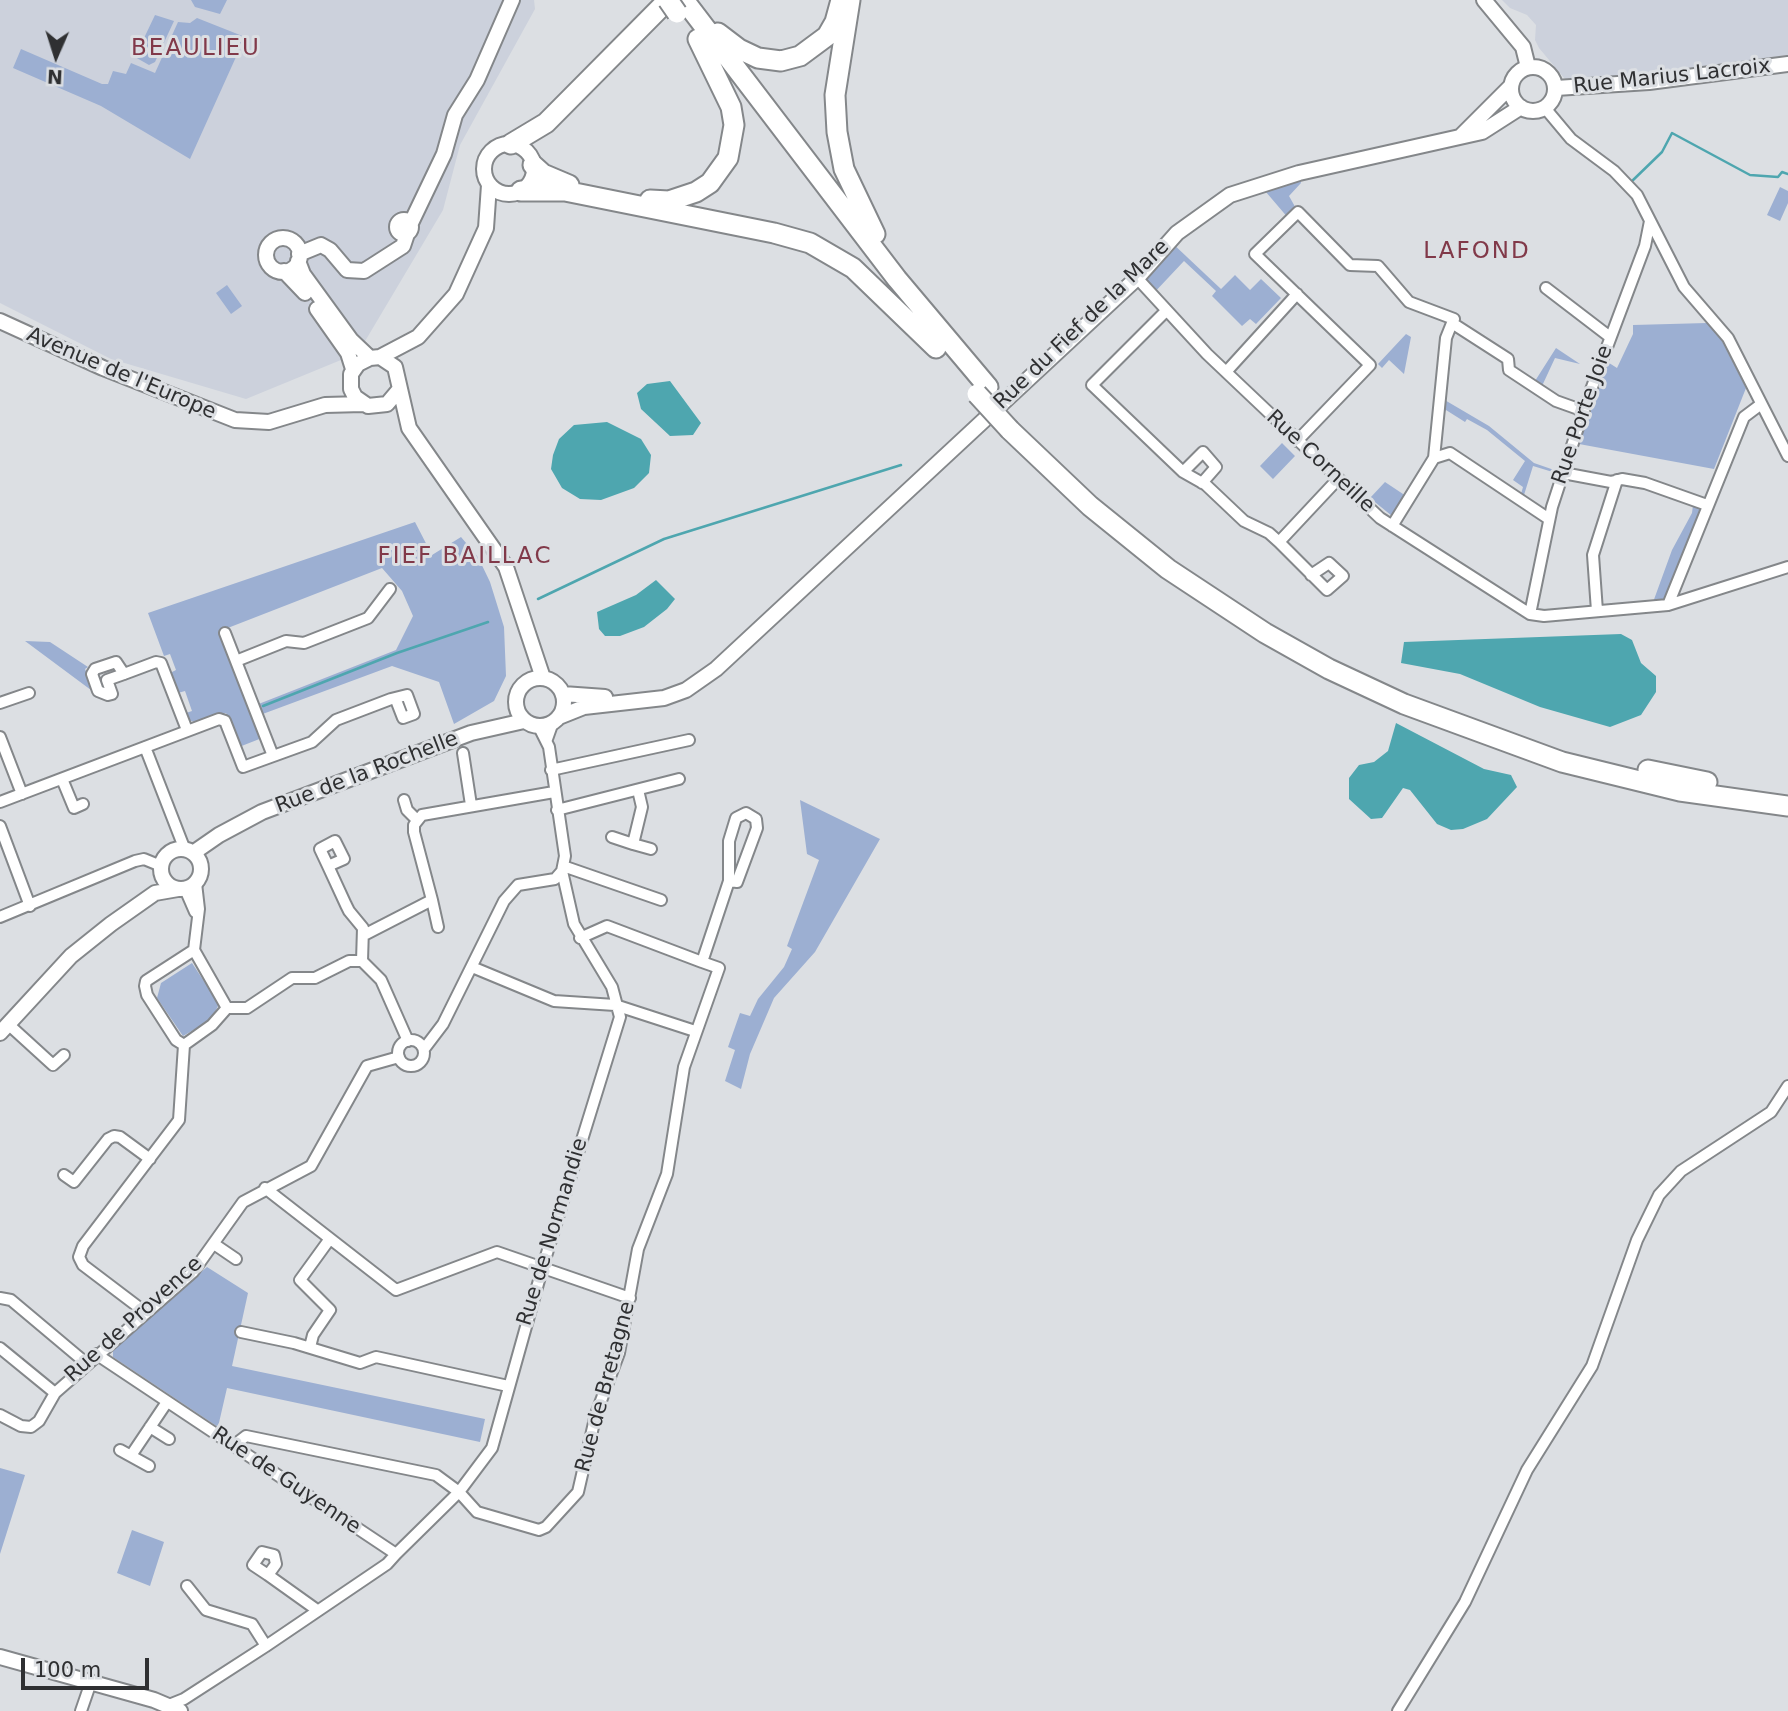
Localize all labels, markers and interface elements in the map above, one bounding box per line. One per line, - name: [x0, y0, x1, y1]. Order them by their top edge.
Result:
- north arrow: [21, 21, 91, 91]
- district label: BEAULIEU: [132, 35, 260, 63]
- street label: Rue Marius Lacroix: [1572, 54, 1772, 100]
- text: N: [46, 66, 63, 88]
- street label: Rue du Fief de la Mare: [989, 235, 1175, 415]
- district label: LAFOND: [1424, 238, 1530, 266]
- street label: Avenue de l'Europe: [23, 323, 219, 425]
- street label: Rue Porte Joie: [1547, 342, 1619, 488]
- street label: Rue Corneille: [1261, 405, 1379, 519]
- district label: FIEF BAILLAC: [379, 543, 551, 571]
- street label: Rue de la Rochelle: [272, 727, 462, 819]
- street label: Rue de Normandie: [512, 1135, 594, 1329]
- street label: Rue de Provence: [60, 1252, 208, 1388]
- street label: Rue de Bretagne: [571, 1299, 641, 1475]
- street label: Rue de Guyenne: [207, 1422, 365, 1540]
- scale bar: [24, 1644, 152, 1688]
- text: 100 m: [34, 1658, 101, 1682]

